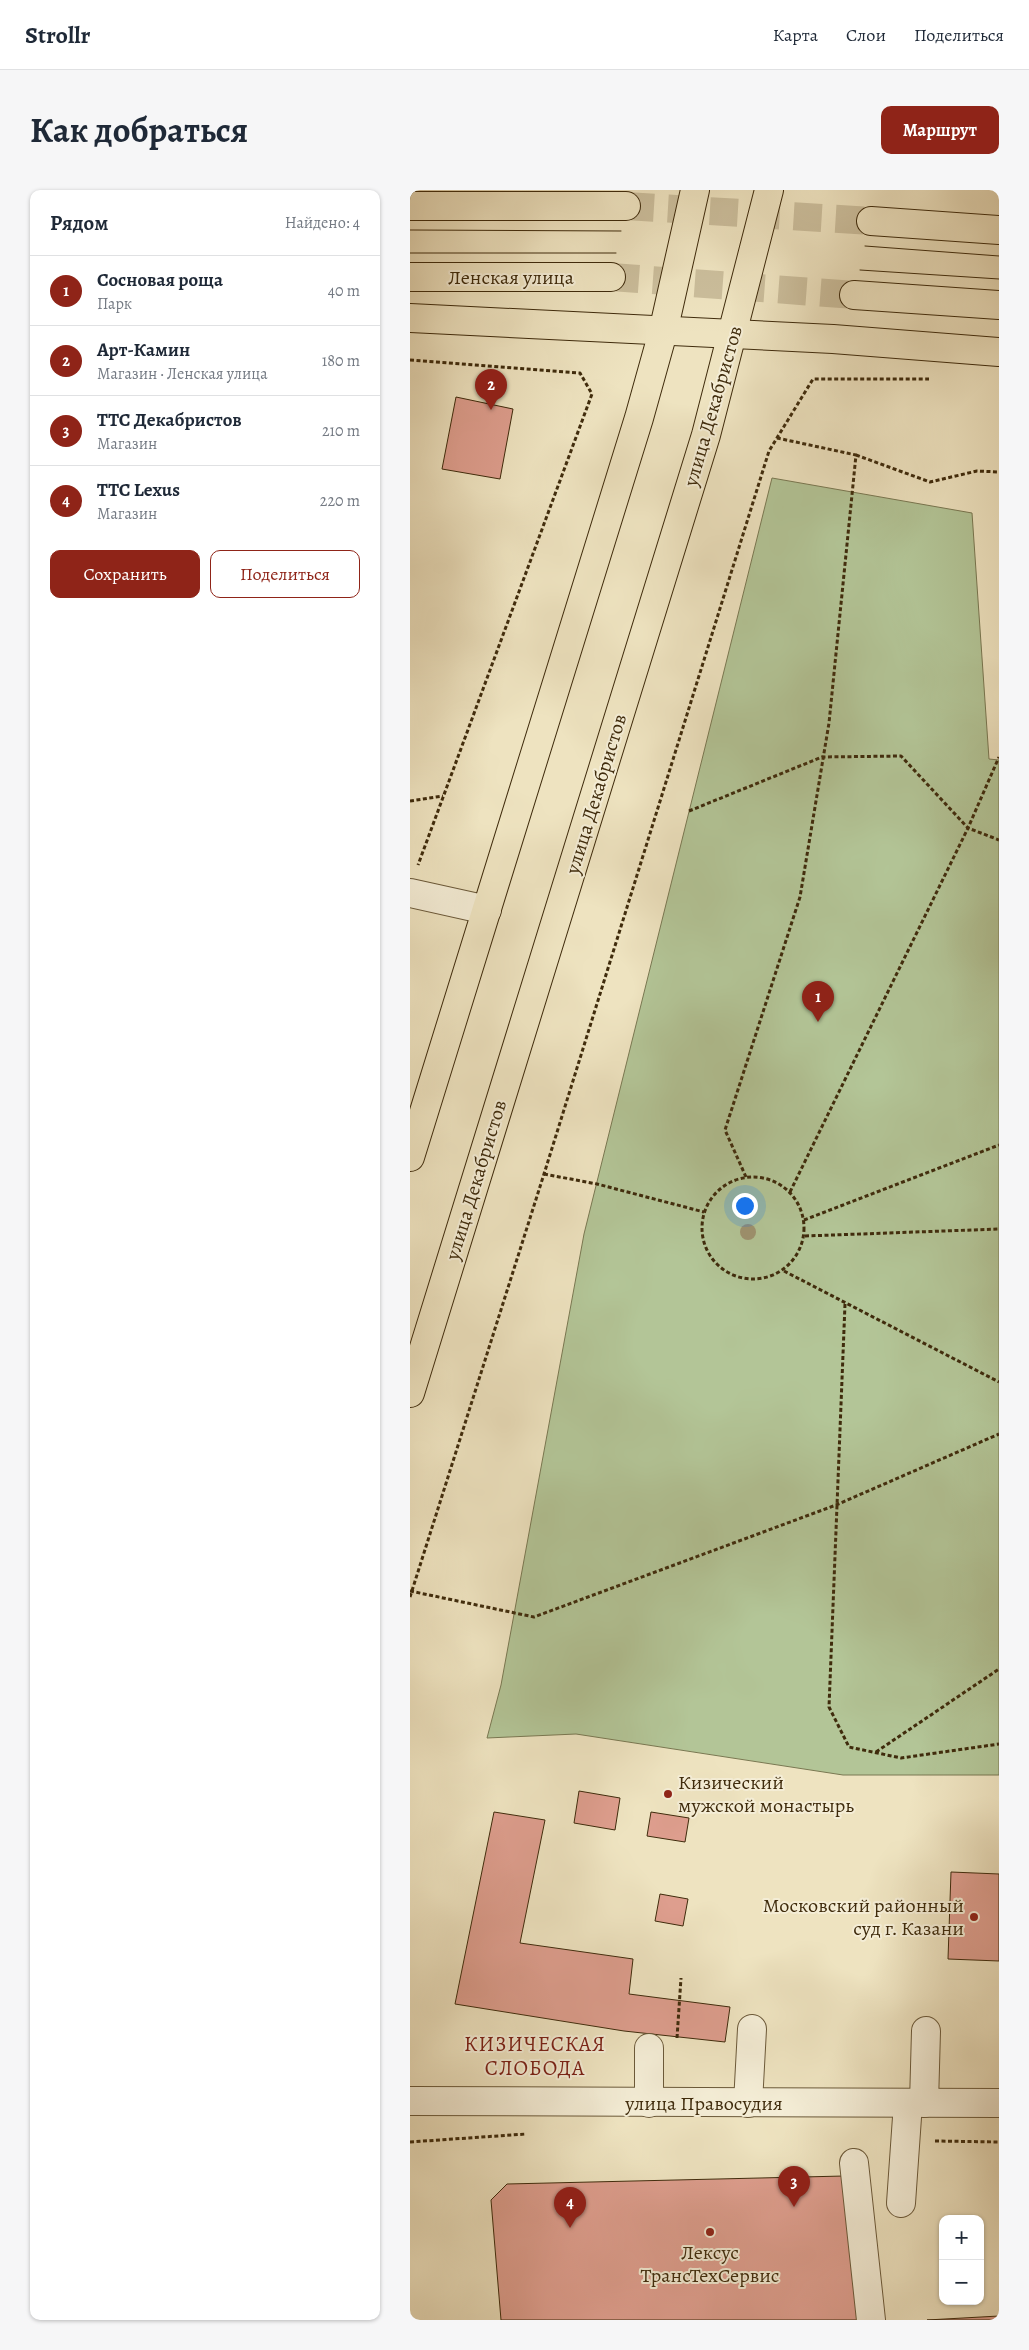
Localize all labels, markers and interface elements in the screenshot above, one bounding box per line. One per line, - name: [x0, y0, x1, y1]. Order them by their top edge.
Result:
- text: Strollr: [25, 19, 90, 51]
- text: Карта: [773, 23, 818, 47]
- text: Слои: [846, 23, 886, 47]
- text: Поделиться: [914, 23, 1004, 47]
- text: Как добраться: [30, 106, 248, 154]
- button: Маршрут: [881, 106, 999, 154]
- text: Рядом: [50, 209, 108, 237]
- text: Найдено: 4: [285, 212, 360, 234]
- street label: Ленская улица: [448, 264, 575, 291]
- text: Сосновая роща: [97, 267, 223, 293]
- text: 1: [63, 280, 69, 302]
- text: 40 m: [328, 280, 360, 302]
- text: Парк: [97, 293, 132, 315]
- street label: улица Декабристов: [677, 322, 749, 490]
- text: Арт-Камин: [97, 337, 190, 363]
- text: 2: [62, 350, 70, 372]
- text: 180 m: [322, 350, 360, 372]
- text: Магазин · Ленская улица: [97, 363, 268, 385]
- pin: 2: [475, 369, 507, 410]
- text: ТТС Декабристов: [97, 407, 242, 433]
- text: 3: [63, 420, 69, 442]
- text: 210 m: [322, 420, 360, 442]
- text: Магазин: [97, 433, 157, 455]
- text: ТТС Lexus: [97, 477, 180, 503]
- text: 4: [62, 490, 70, 512]
- text: 220 m: [320, 490, 360, 512]
- text: Магазин: [97, 503, 157, 525]
- button: Сохранить: [50, 550, 200, 598]
- button: Поделиться: [210, 550, 360, 598]
- street label: улица Декабристов: [559, 711, 633, 878]
- pin: 1: [802, 981, 834, 1022]
- street label: улица Декабристов: [439, 1097, 513, 1264]
- your location: [732, 1193, 758, 1219]
- place label: Кизический мужской монастырь: [678, 1769, 854, 1819]
- marker: Кизический мужской монастырь: [662, 1788, 674, 1800]
- place label: Московский районный суд г. Казани: [763, 1892, 964, 1942]
- marker: Московский районный суд г. Казани: [968, 1911, 980, 1923]
- district label: КИЗИЧЕСКАЯ СЛОБОДА: [464, 2030, 606, 2082]
- street label: улица Правосудия: [624, 2090, 783, 2117]
- pin: 3: [778, 2166, 810, 2207]
- pin: 4: [554, 2187, 586, 2228]
- map controls: [939, 2215, 984, 2305]
- button: +: [939, 2215, 984, 2260]
- marker: Лексус ТрансТехСервис: [704, 2226, 716, 2238]
- place label: Лексус ТрансТехСервис: [640, 2239, 780, 2289]
- button: −: [939, 2260, 984, 2305]

